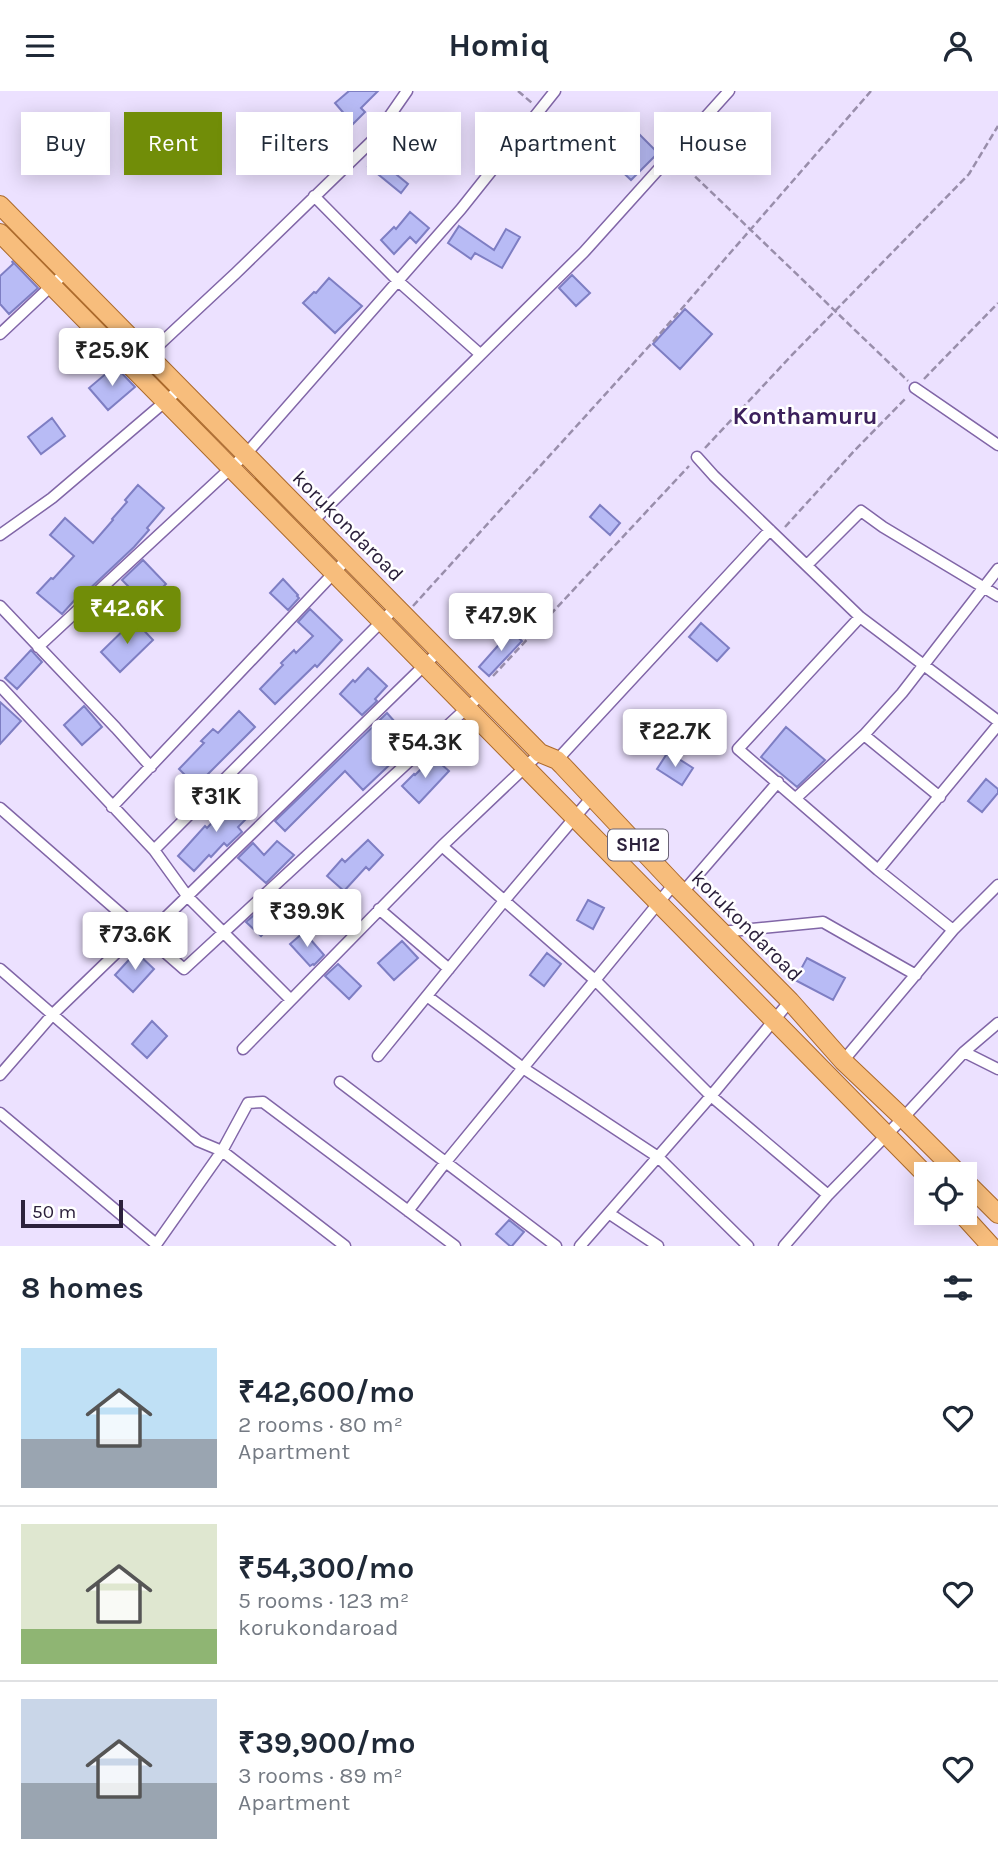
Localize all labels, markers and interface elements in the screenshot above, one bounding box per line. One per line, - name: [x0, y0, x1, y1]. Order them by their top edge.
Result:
- icon: menu: [21, 27, 59, 65]
- text: Homiq: [448, 27, 550, 64]
- icon: person: [939, 27, 977, 65]
- chip: Buy: [21, 112, 110, 175]
- chip: Rent: [124, 112, 222, 175]
- chip: Filters: [236, 112, 353, 175]
- chip: New: [367, 112, 461, 175]
- chip: Apartment: [475, 112, 640, 175]
- chip: House: [654, 112, 771, 175]
- pin: ₹25.9K: [55, 329, 169, 388]
- text: ₹25.9K: [75, 337, 149, 364]
- district label: Konthamuru: [733, 402, 878, 430]
- street label: korukondaroad: [288, 466, 408, 586]
- pin: ₹42.6K: [70, 587, 184, 646]
- pin: ₹47.9K: [444, 594, 558, 653]
- text: ₹42.6K: [90, 595, 164, 622]
- text: ₹47.9K: [465, 602, 537, 629]
- pin: ₹22.7K: [618, 709, 732, 769]
- text: ₹22.7K: [639, 718, 711, 745]
- pin: ₹54.3K: [368, 721, 482, 780]
- text: ₹54.3K: [388, 729, 462, 756]
- pin: ₹31K: [175, 775, 257, 834]
- text: ₹31K: [191, 783, 241, 810]
- road number: SH12: [608, 829, 668, 860]
- street label: korukondaroad: [687, 866, 807, 986]
- pin: ₹39.9K: [250, 889, 364, 949]
- text: ₹39.9K: [269, 898, 345, 925]
- pin: ₹73.6K: [78, 913, 192, 972]
- text: ₹73.6K: [99, 921, 171, 948]
- map controls: [914, 1162, 977, 1225]
- button: locate: [914, 1162, 977, 1225]
- scale bar: [21, 1197, 122, 1229]
- text: 50 m: [32, 1201, 76, 1223]
- icon: filters: [939, 1269, 977, 1307]
- text: 8 homes: [21, 1270, 144, 1306]
- text: ₹42,600/mo: [238, 1374, 415, 1410]
- icon: home: [77, 1376, 161, 1460]
- icon: heart: [939, 1399, 977, 1437]
- text: 2 rooms · 80 m²: [238, 1411, 403, 1438]
- text: Apartment: [238, 1438, 350, 1465]
- text: ₹54,300/mo: [238, 1550, 414, 1586]
- icon: home: [77, 1552, 161, 1636]
- icon: heart: [939, 1575, 977, 1613]
- text: 5 rooms · 123 m²: [238, 1587, 409, 1614]
- text: korukondaroad: [238, 1614, 399, 1641]
- text: ₹39,900/mo: [238, 1725, 416, 1761]
- icon: home: [77, 1727, 161, 1811]
- icon: heart: [939, 1750, 977, 1788]
- text: 3 rooms · 89 m²: [238, 1762, 403, 1789]
- text: Apartment: [238, 1789, 350, 1816]

